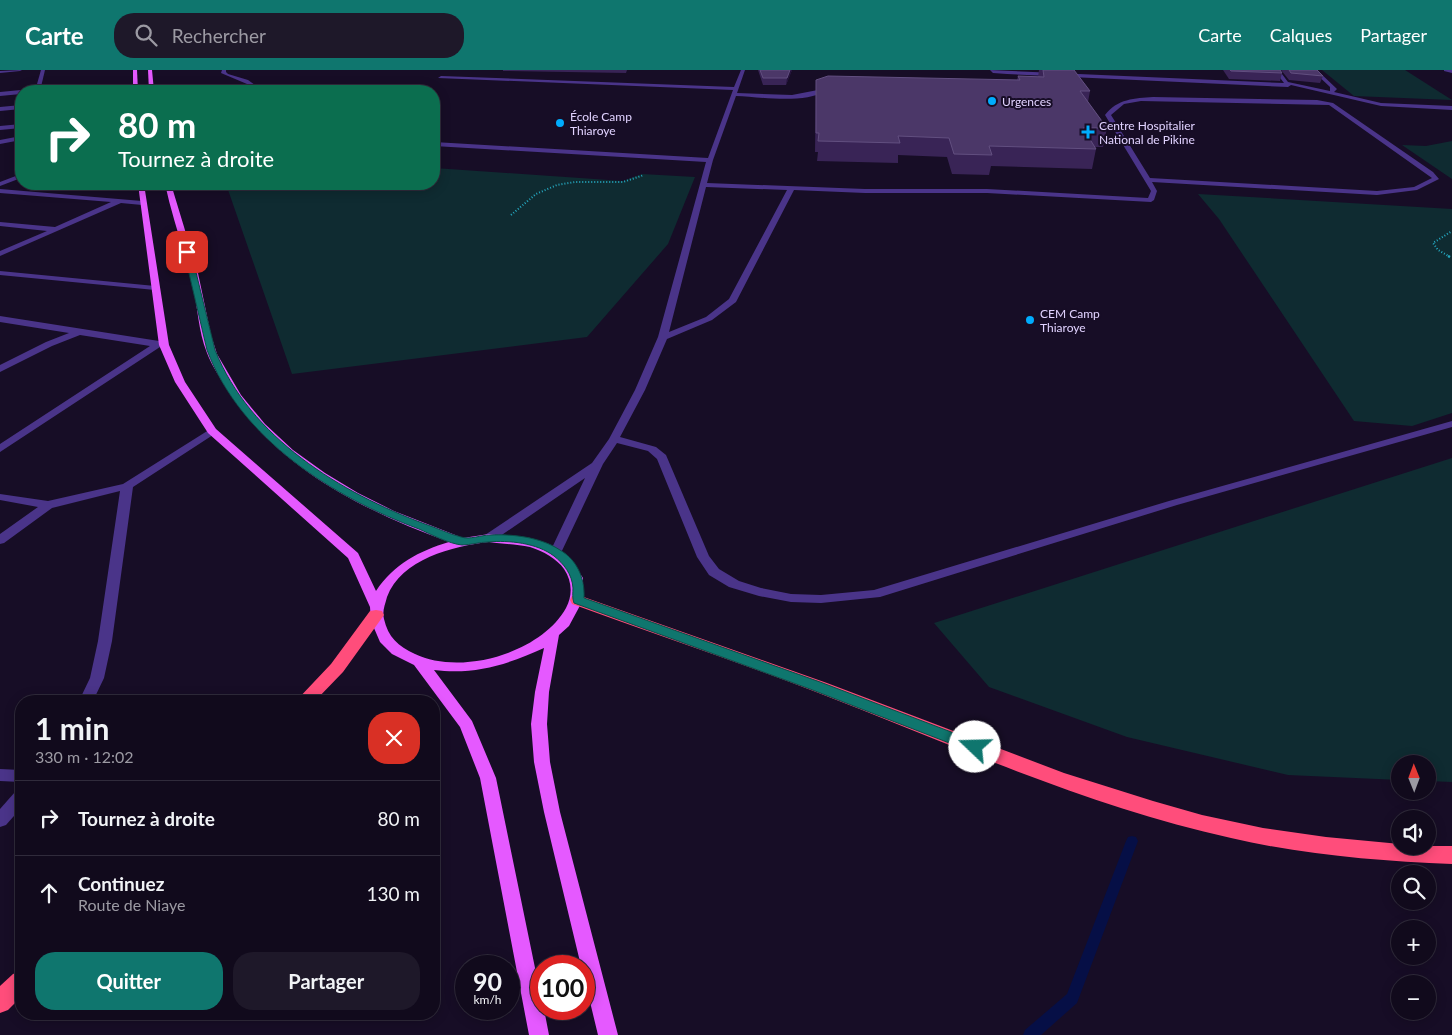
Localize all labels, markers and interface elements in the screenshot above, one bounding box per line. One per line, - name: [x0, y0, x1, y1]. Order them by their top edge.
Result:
- search box: [114, 13, 464, 58]
- text: Carte: [25, 21, 84, 50]
- icon: search: [132, 21, 160, 49]
- text: Rechercher: [172, 24, 266, 47]
- text: Carte: [1198, 24, 1242, 46]
- text: Calques: [1270, 24, 1332, 46]
- text: Partager: [1360, 24, 1427, 46]
- place label: Urgences: [1002, 94, 1051, 109]
- marker: Urgences: [986, 95, 998, 107]
- text: 80 m: [118, 103, 196, 145]
- icon: right: [35, 105, 100, 170]
- place label: École Camp Thiaroye: [570, 109, 632, 138]
- marker: École Camp Thiaroye: [554, 117, 566, 129]
- place label: Centre Hospitalier National de Pikine: [1099, 118, 1196, 147]
- marker: Centre Hospitalier National de Pikine: [1081, 125, 1095, 139]
- text: Tournez à droite: [118, 145, 274, 172]
- pin: [166, 231, 208, 273]
- icon: arrive: [173, 238, 201, 266]
- place label: CEM Camp Thiaroye: [1040, 306, 1100, 335]
- marker: CEM Camp Thiaroye: [1024, 314, 1036, 326]
- text: 1 min: [35, 710, 109, 746]
- button: close: [368, 712, 420, 764]
- position arrow: [948, 720, 1000, 772]
- text: 330 m · 12:02: [35, 747, 134, 766]
- north arrow: [1391, 755, 1436, 800]
- map controls: [1391, 755, 1436, 1020]
- icon: right: [35, 804, 63, 832]
- text: Tournez à droite: [78, 807, 215, 830]
- text: 80 m: [377, 807, 420, 830]
- button: sound: [1391, 810, 1436, 855]
- button: search: [1391, 865, 1436, 910]
- text: Continuez: [78, 872, 164, 895]
- icon: ahead: [35, 879, 63, 907]
- text: 130 m: [366, 882, 420, 905]
- text: Route de Niaye: [78, 895, 185, 914]
- button: +: [1391, 920, 1436, 965]
- button: Quitter: [35, 952, 223, 1010]
- button: Partager: [233, 952, 420, 1010]
- speed limit sign: 100: [530, 955, 595, 1020]
- text: 90: [473, 966, 502, 996]
- button: −: [1391, 975, 1436, 1020]
- text: km/h: [473, 992, 502, 1007]

